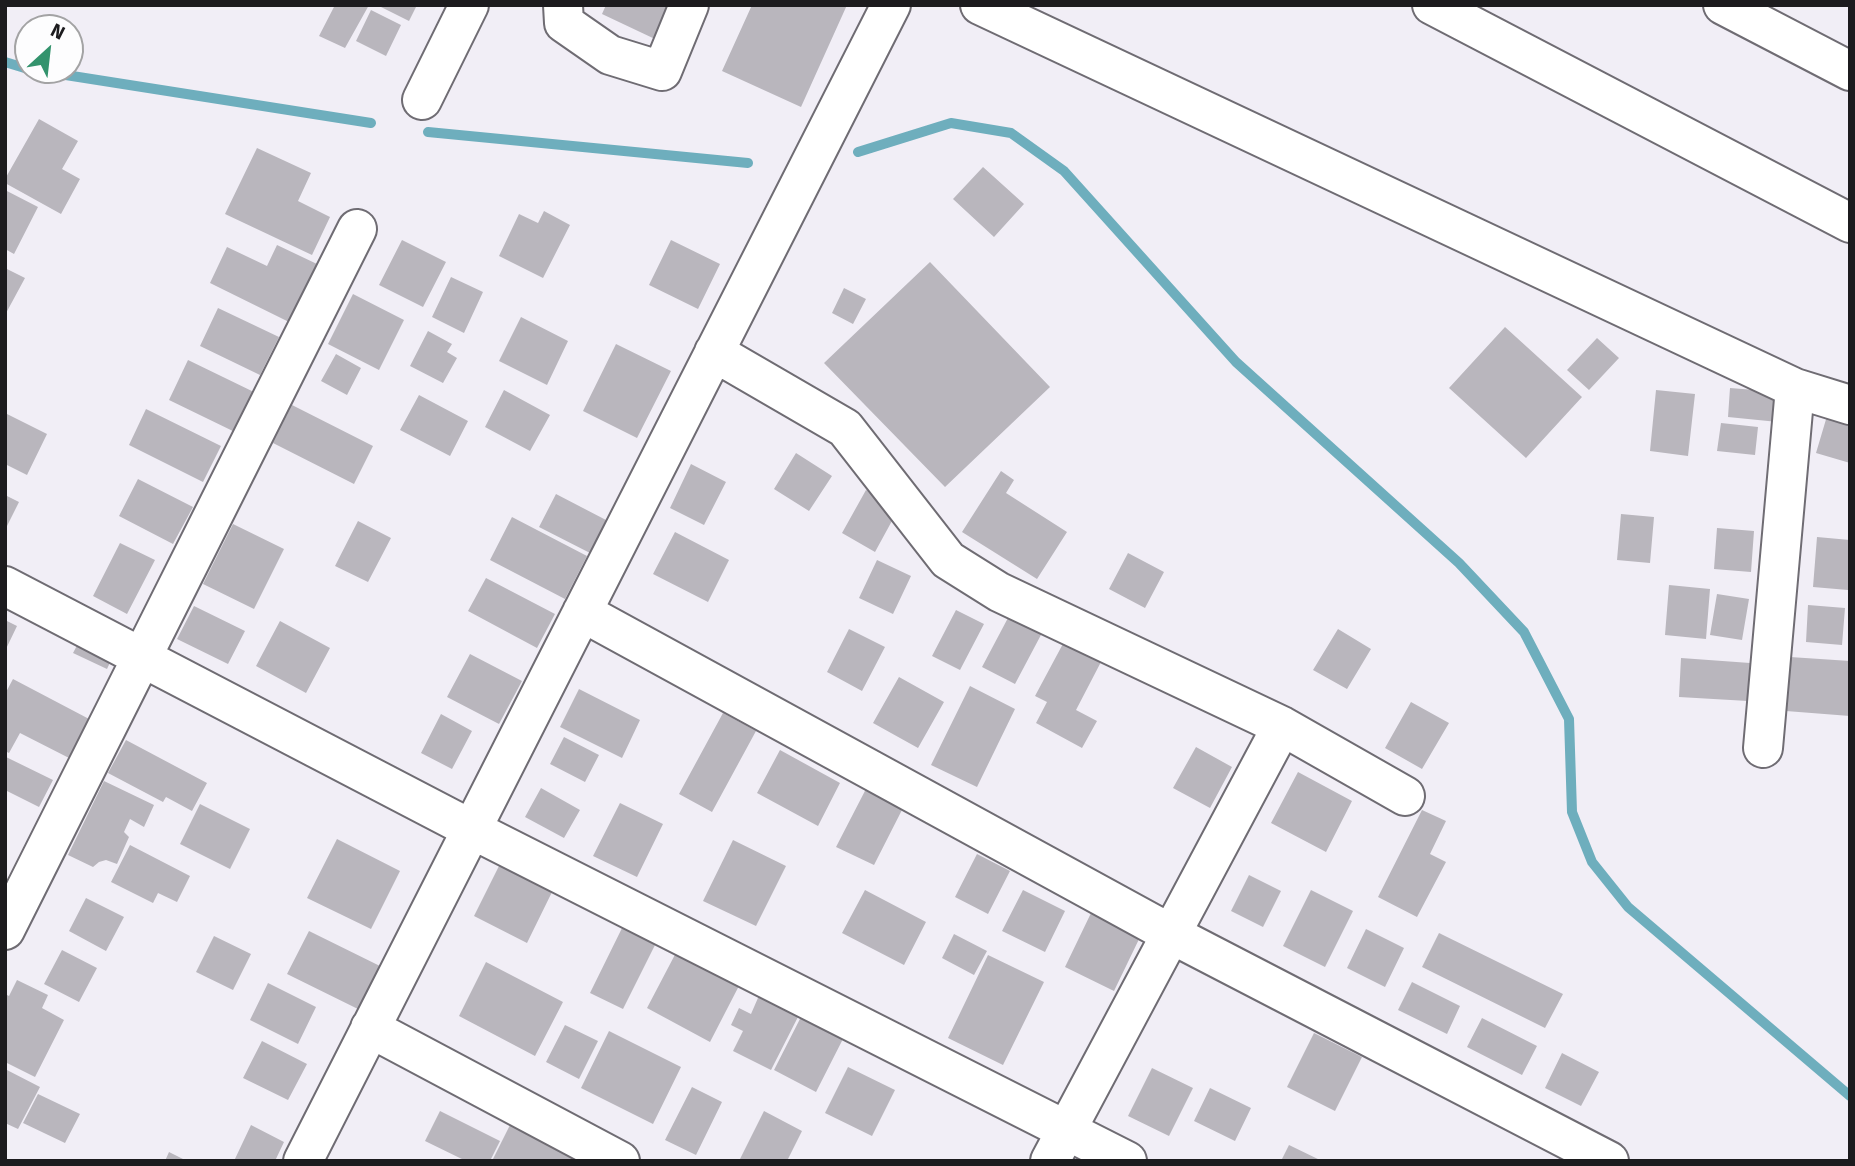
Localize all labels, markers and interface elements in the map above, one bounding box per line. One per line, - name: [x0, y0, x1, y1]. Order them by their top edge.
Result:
- north arrow: [14, 14, 84, 84]
- text: N: [47, 19, 69, 45]

